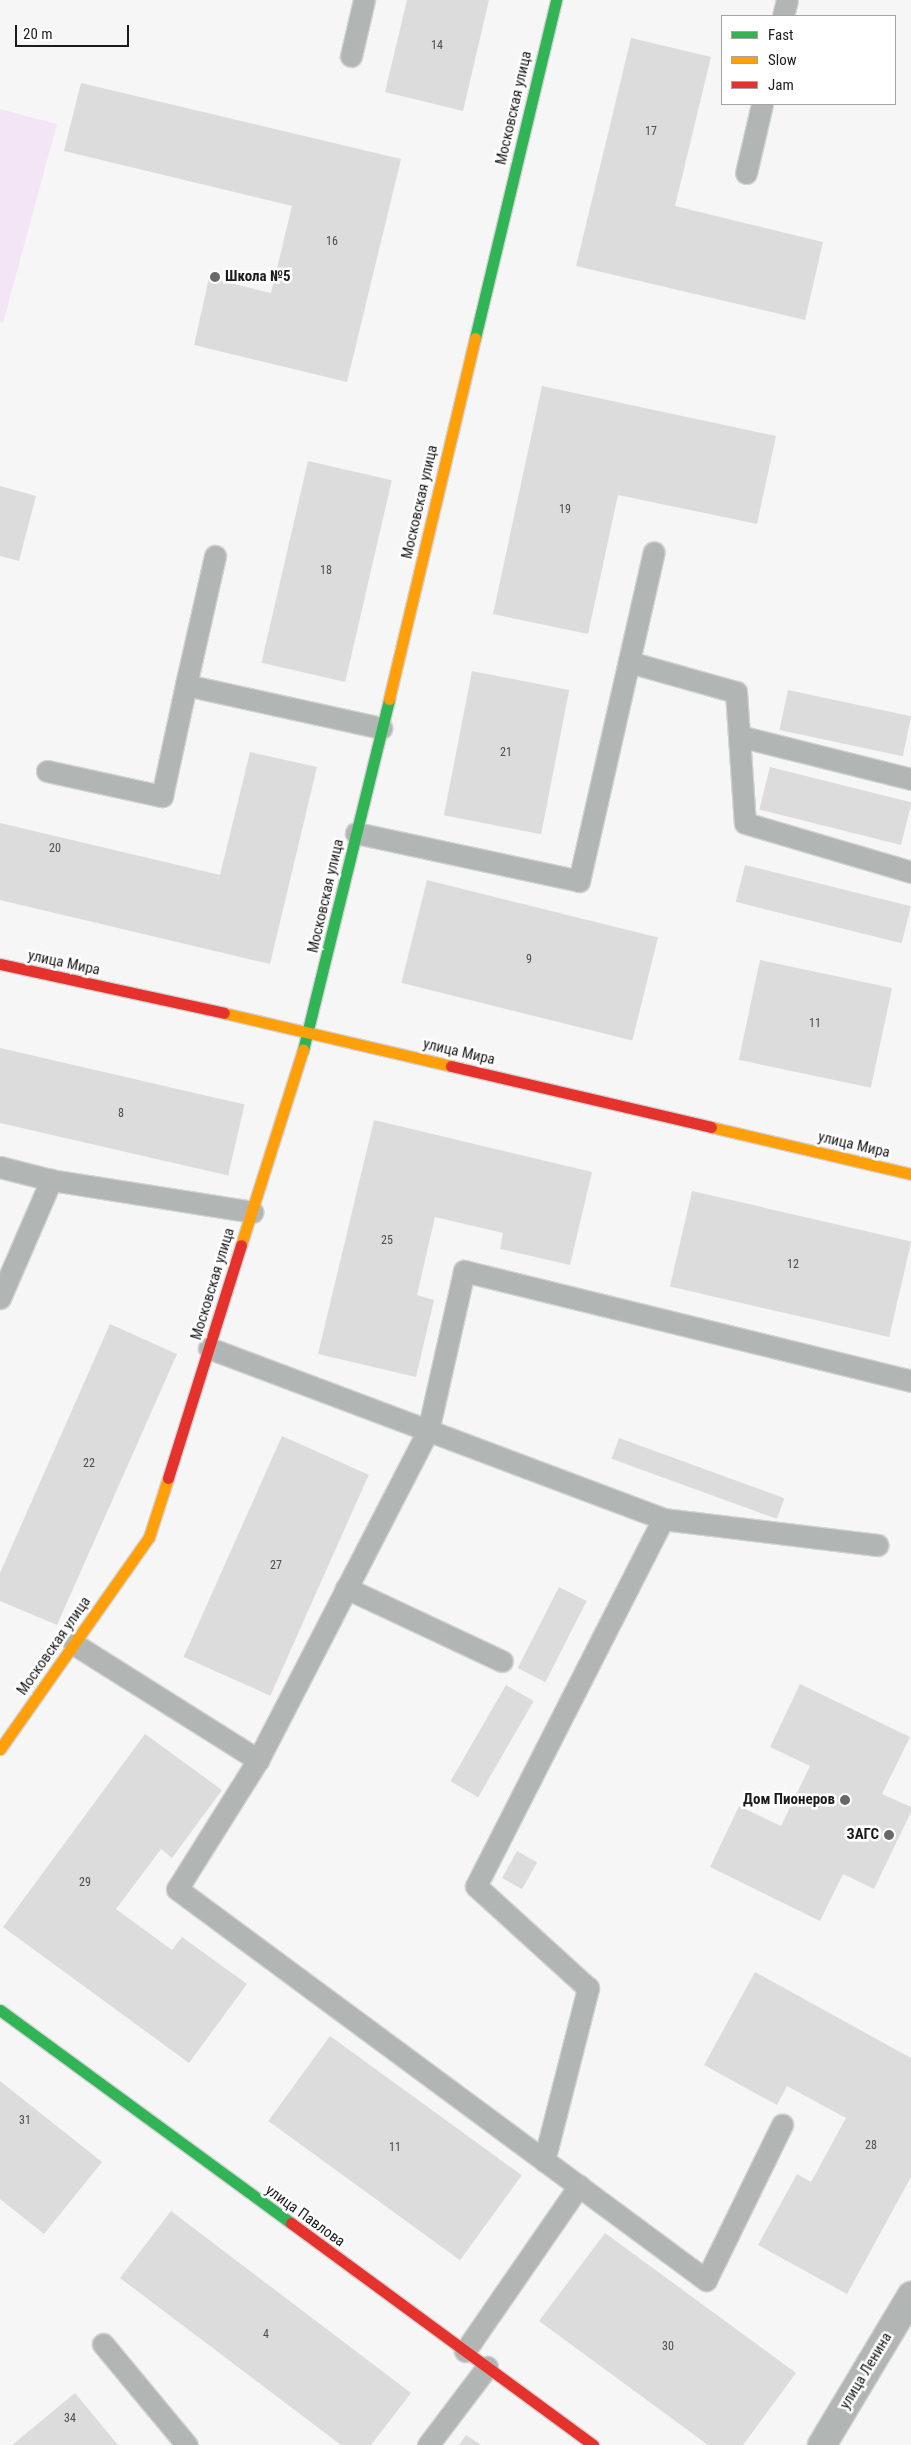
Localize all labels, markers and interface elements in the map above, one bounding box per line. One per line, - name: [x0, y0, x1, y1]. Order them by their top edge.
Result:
- scale bar: [18, 15, 131, 47]
- legend: [721, 15, 896, 105]
- text: 20 m: [23, 25, 53, 43]
- text: Fast: [768, 26, 793, 44]
- house number: 14: [431, 39, 443, 53]
- street label: Московская улица: [492, 49, 536, 167]
- text: Slow: [768, 51, 797, 69]
- text: Jam: [768, 76, 794, 94]
- house number: 17: [645, 125, 657, 139]
- house number: 16: [326, 235, 338, 249]
- place label: Школа №5: [225, 268, 291, 286]
- marker: Школа №5: [209, 271, 221, 283]
- street label: Московская улица: [398, 443, 442, 561]
- house number: 19: [559, 503, 571, 517]
- house number: 18: [320, 564, 332, 578]
- house number: 21: [500, 746, 512, 760]
- street label: Московская улица: [304, 837, 348, 955]
- house number: 20: [49, 842, 61, 856]
- street label: улица Мира: [26, 947, 102, 979]
- house number: 9: [526, 953, 532, 967]
- house number: 11: [809, 1017, 821, 1031]
- street label: улица Мира: [421, 1035, 497, 1069]
- house number: 8: [118, 1107, 124, 1121]
- street label: улица Мира: [816, 1128, 892, 1162]
- street label: Московская улица: [187, 1226, 239, 1342]
- house number: 25: [381, 1234, 393, 1248]
- house number: 12: [787, 1258, 799, 1272]
- house number: 22: [83, 1457, 95, 1471]
- house number: 27: [270, 1559, 282, 1573]
- street label: Московская улица: [13, 1593, 95, 1699]
- place label: Дом Пионеров: [743, 1791, 835, 1809]
- marker: Дом Пионеров: [839, 1794, 851, 1806]
- place label: ЗАГС: [847, 1826, 879, 1844]
- marker: ЗАГС: [883, 1829, 895, 1841]
- house number: 29: [79, 1876, 91, 1890]
- house number: 31: [19, 2114, 31, 2128]
- house number: 28: [865, 2139, 877, 2153]
- house number: 11: [389, 2141, 401, 2155]
- street label: улица Павлова: [262, 2181, 348, 2251]
- house number: 4: [263, 2328, 269, 2342]
- street label: улица Ленина: [836, 2329, 896, 2413]
- house number: 30: [662, 2340, 674, 2354]
- house number: 34: [64, 2412, 76, 2426]

